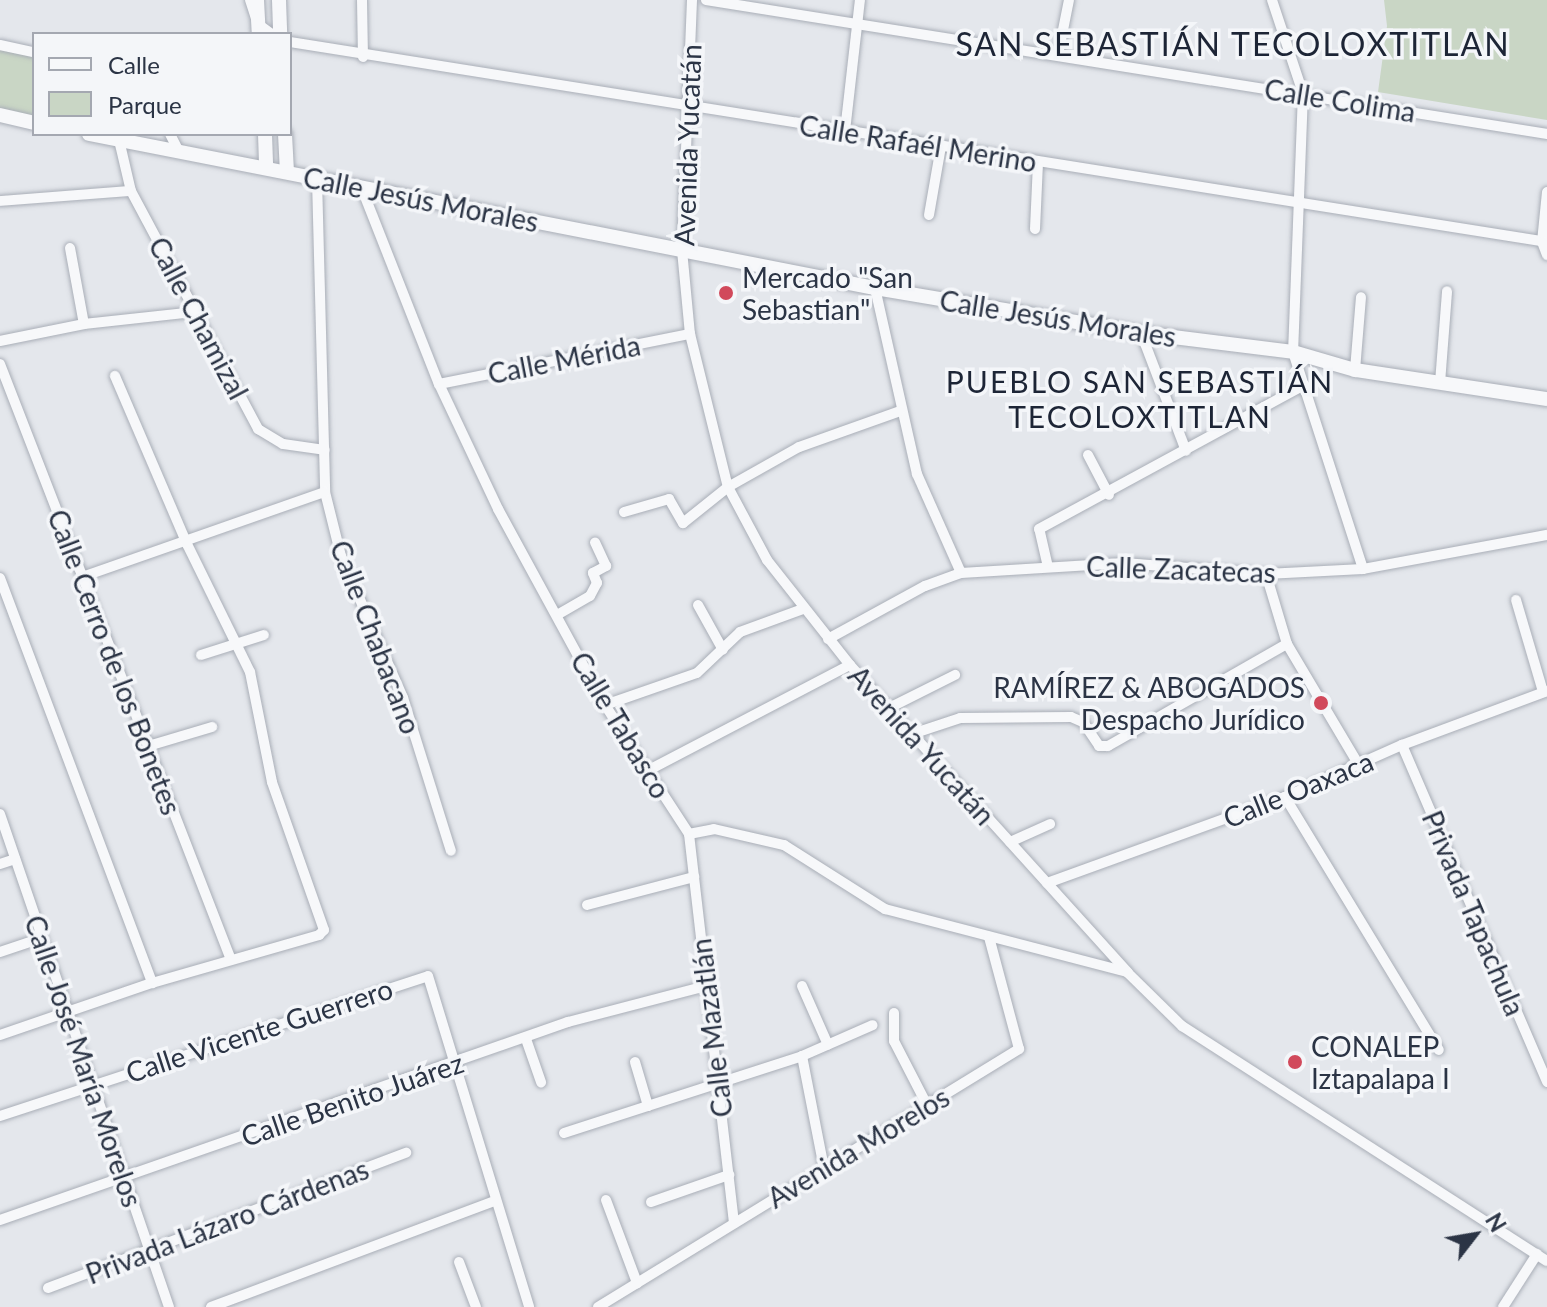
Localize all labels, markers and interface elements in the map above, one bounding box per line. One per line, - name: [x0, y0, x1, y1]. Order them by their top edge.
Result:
- district label: SAN SEBASTIÁN TECOLOXTITLAN: [955, 25, 1511, 63]
- legend: [32, 32, 292, 136]
- street label: Avenida Yucatán: [667, 43, 707, 247]
- text: Calle: [108, 50, 160, 79]
- street label: Calle Colima: [1262, 71, 1418, 129]
- text: Parque: [108, 90, 182, 119]
- street label: Calle Rafaél Merino: [797, 108, 1039, 178]
- street label: Calle Jesús Morales: [300, 160, 542, 238]
- street label: Calle Chamizal: [142, 231, 256, 405]
- place label: Mercado "San Sebastian": [742, 260, 913, 326]
- street label: Calle Jesús Morales: [937, 283, 1179, 353]
- marker: Mercado "San Sebastian": [717, 284, 735, 302]
- street label: Calle Mérida: [485, 328, 643, 390]
- district label: PUEBLO SAN SEBASTIÁN TECOLOXTITLAN: [946, 363, 1334, 434]
- street label: Calle Cerro de los Bonetes: [41, 505, 189, 819]
- street label: Calle Chabacano: [324, 536, 428, 738]
- street label: Calle Zacatecas: [1086, 549, 1276, 589]
- street label: Calle Tabasco: [564, 645, 678, 805]
- street label: Avenida Yucatán: [842, 658, 1002, 832]
- place label: RAMÍREZ & ABOGADOS Despacho Jurídico: [992, 670, 1305, 736]
- marker: RAMÍREZ & ABOGADOS Despacho Jurídico: [1312, 694, 1330, 712]
- street label: Calle Oaxaca: [1218, 744, 1378, 834]
- street label: Privada Tapachula: [1416, 805, 1532, 1021]
- street label: Calle José María Morelos: [18, 910, 150, 1212]
- street label: Calle Mazatlán: [683, 937, 739, 1119]
- street label: Calle Vicente Guerrero: [121, 971, 397, 1089]
- place label: CONALEP Iztapalapa I: [1311, 1029, 1450, 1095]
- street label: Calle Benito Juárez: [236, 1045, 468, 1153]
- marker: CONALEP Iztapalapa I: [1286, 1053, 1304, 1071]
- street label: Avenida Morelos: [761, 1079, 955, 1215]
- street label: Privada Lázaro Cárdenas: [81, 1152, 373, 1290]
- north arrow: [1435, 1195, 1515, 1275]
- text: N: [1480, 1208, 1512, 1237]

